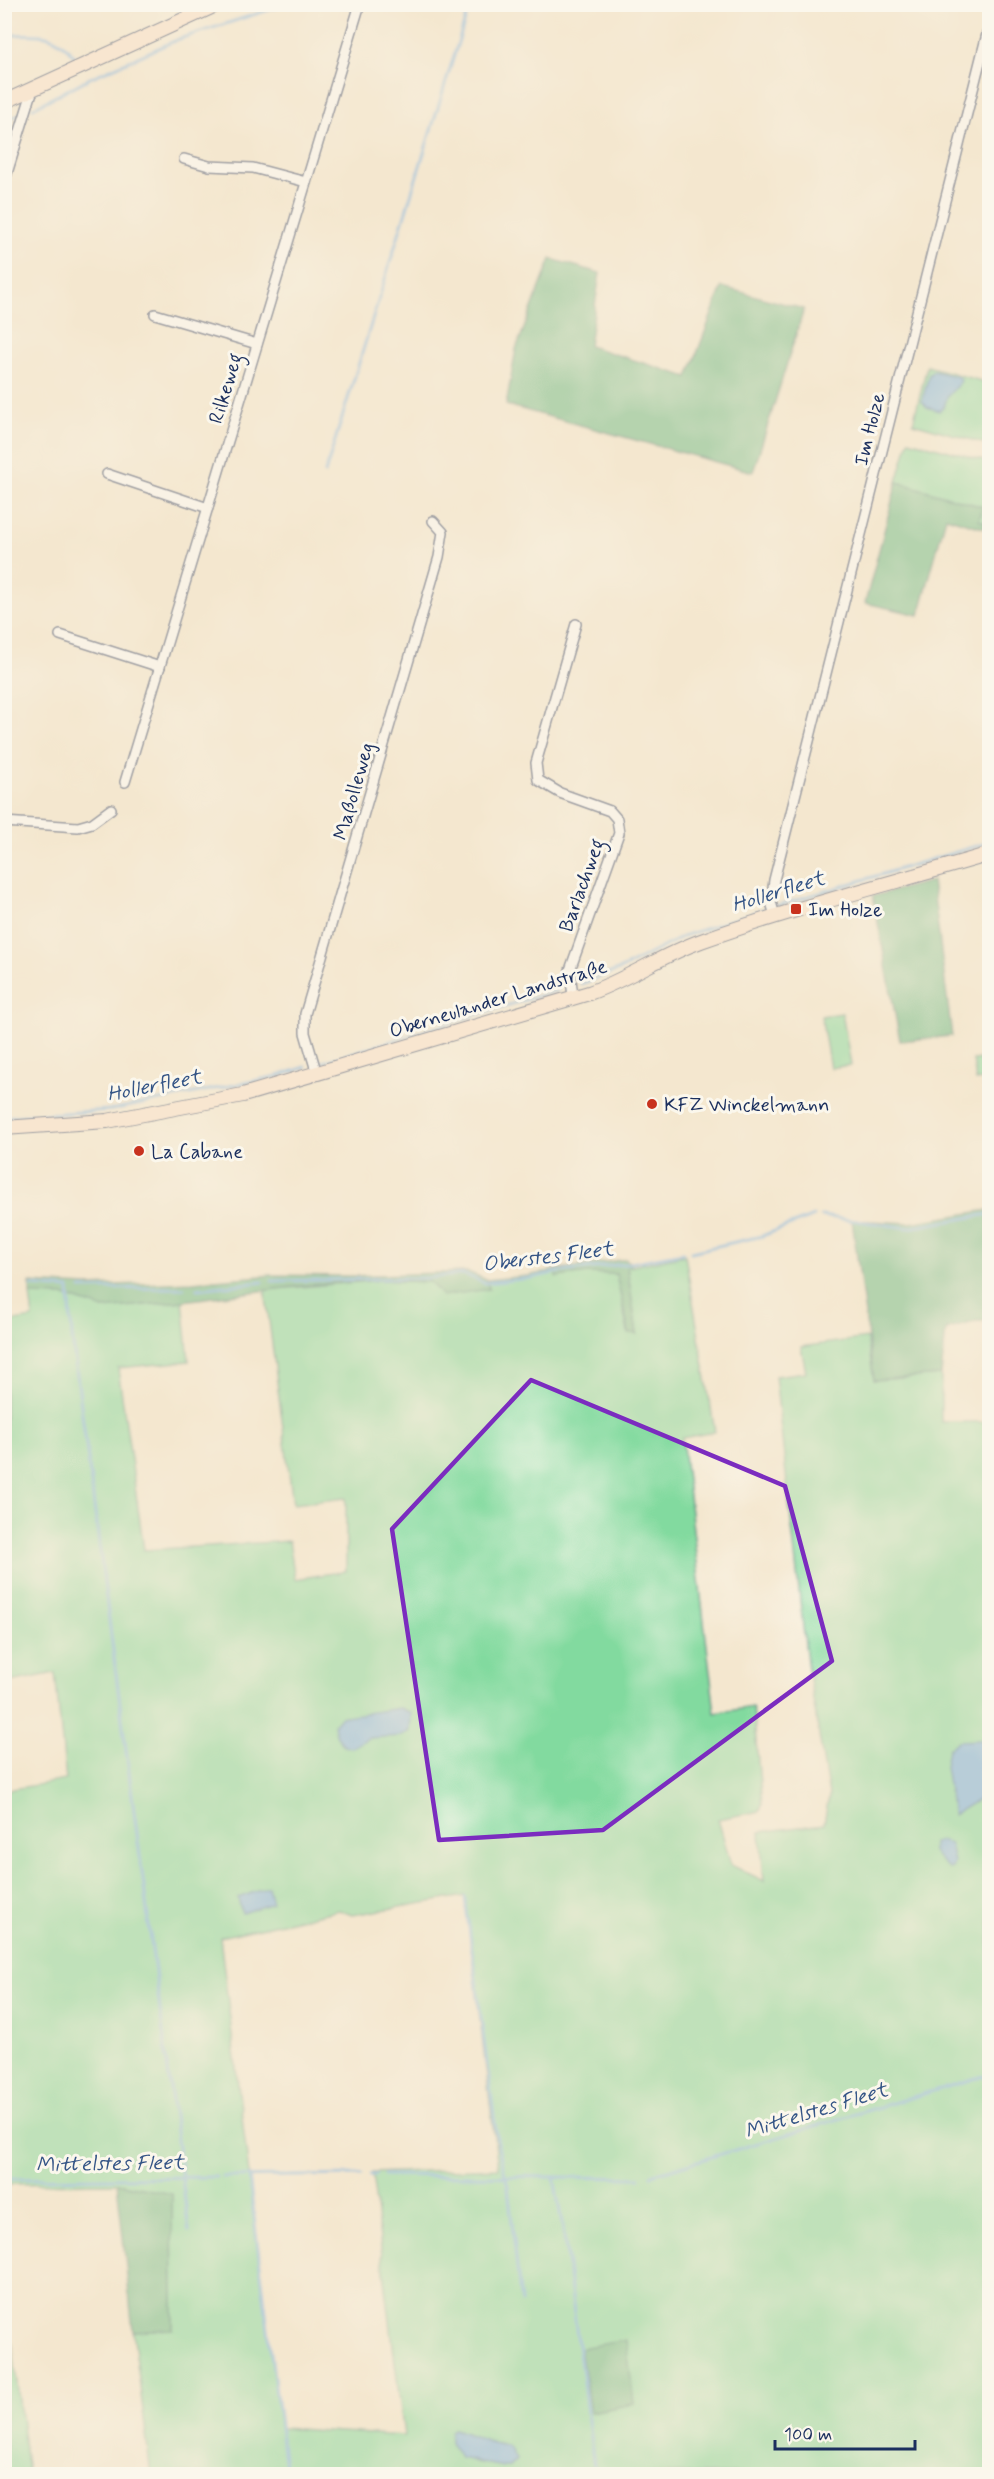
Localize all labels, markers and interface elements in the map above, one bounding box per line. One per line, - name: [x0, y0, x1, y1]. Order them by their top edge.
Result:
- street label: Rilkeweg: [203, 350, 252, 428]
- street label: Im Holze: [848, 390, 893, 469]
- street label: Maßolleweg: [328, 739, 381, 844]
- street label: Barlachweg: [553, 835, 614, 937]
- water label: Hollerfleet: [728, 864, 830, 919]
- place label: Im Holze: [808, 897, 882, 924]
- marker: Im Holze: [789, 902, 803, 916]
- street label: Oberneulander Landstraße: [386, 953, 611, 1045]
- water label: Hollerfleet: [105, 1063, 205, 1109]
- place label: KFZ Winckelmann: [664, 1092, 829, 1119]
- marker: KFZ Winckelmann: [645, 1097, 659, 1111]
- place label: La Cabane: [151, 1139, 243, 1166]
- marker: La Cabane: [132, 1144, 146, 1158]
- water label: Oberstes Fleet: [481, 1235, 617, 1279]
- water label: Mittelstes Fleet: [741, 2075, 893, 2146]
- water label: Mittelstes Fleet: [36, 2149, 186, 2179]
- scale bar: [775, 2413, 914, 2451]
- text: 100 m: [784, 2423, 832, 2447]

